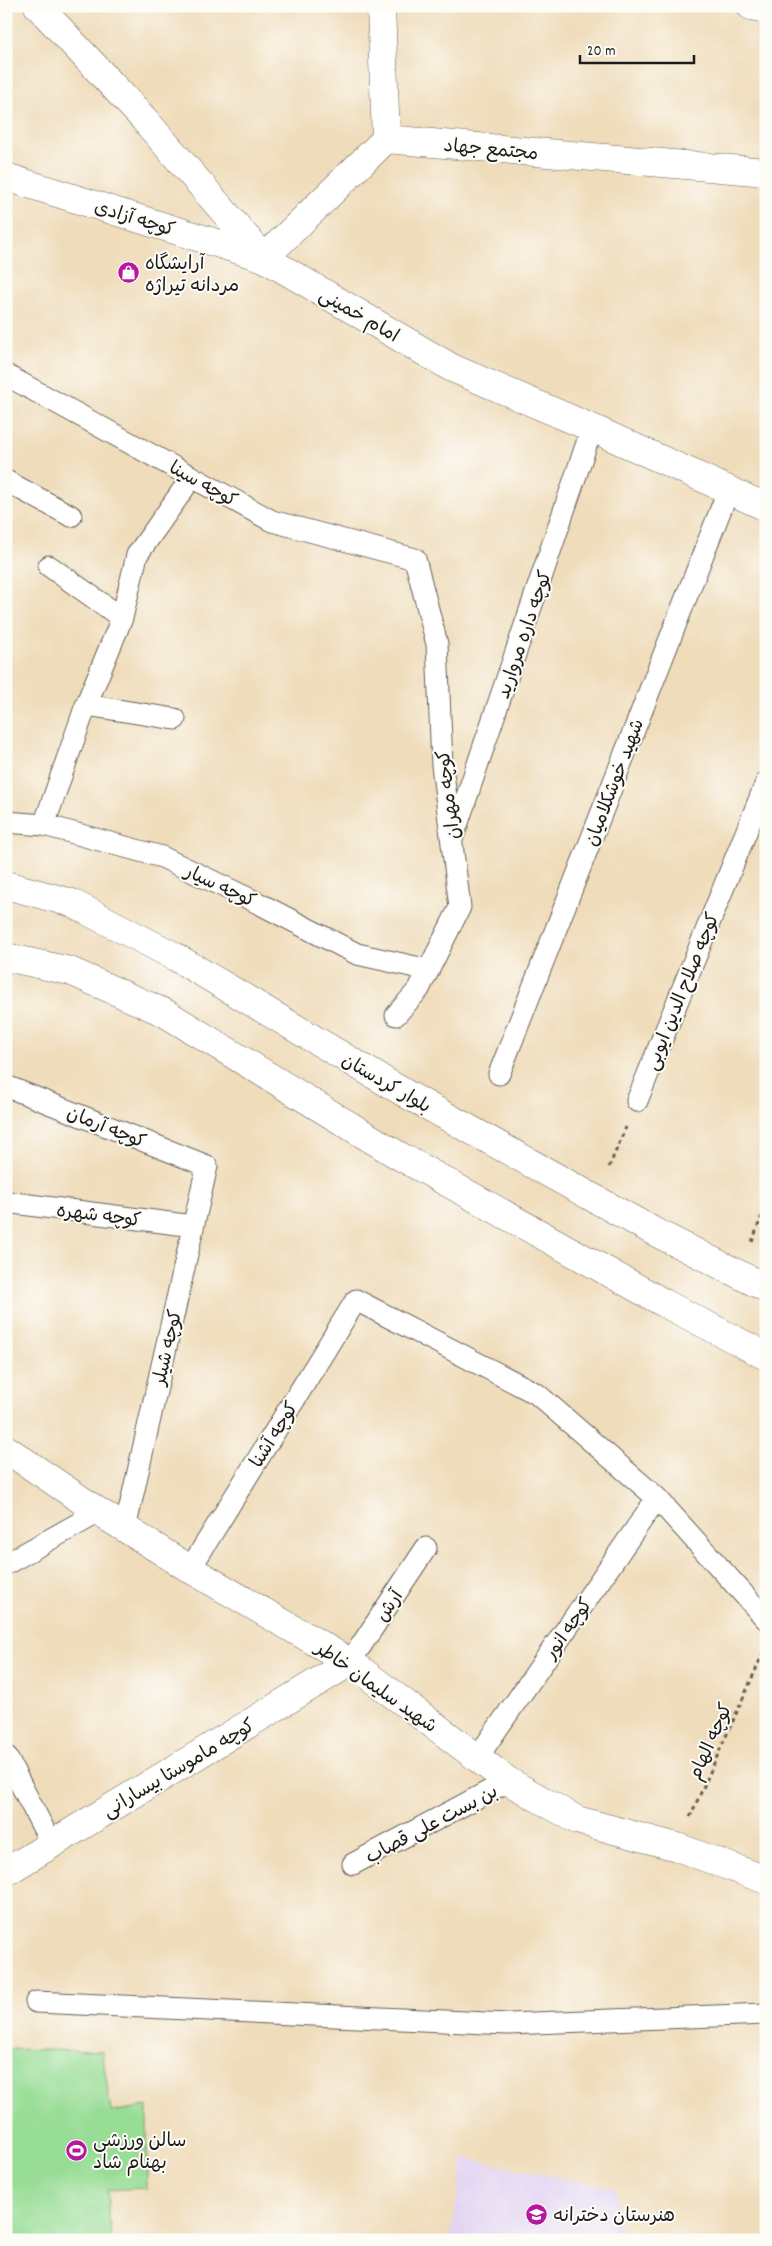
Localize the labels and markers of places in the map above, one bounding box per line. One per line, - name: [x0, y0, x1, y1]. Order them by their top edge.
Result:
- place label: آرایشگاه مردانه تیراژه: [145, 252, 239, 301]
- shop icon: آرایشگاه مردانه تیراژه: [117, 261, 141, 285]
- place label: سالن ورزشی بهنام شاد: [93, 2129, 186, 2178]
- sports icon: سالن ورزشی بهنام شاد: [65, 2138, 89, 2162]
- school or university icon: هنرستان دخترانه: [525, 2202, 549, 2226]
- place label: هنرستان دخترانه: [553, 2204, 675, 2231]

